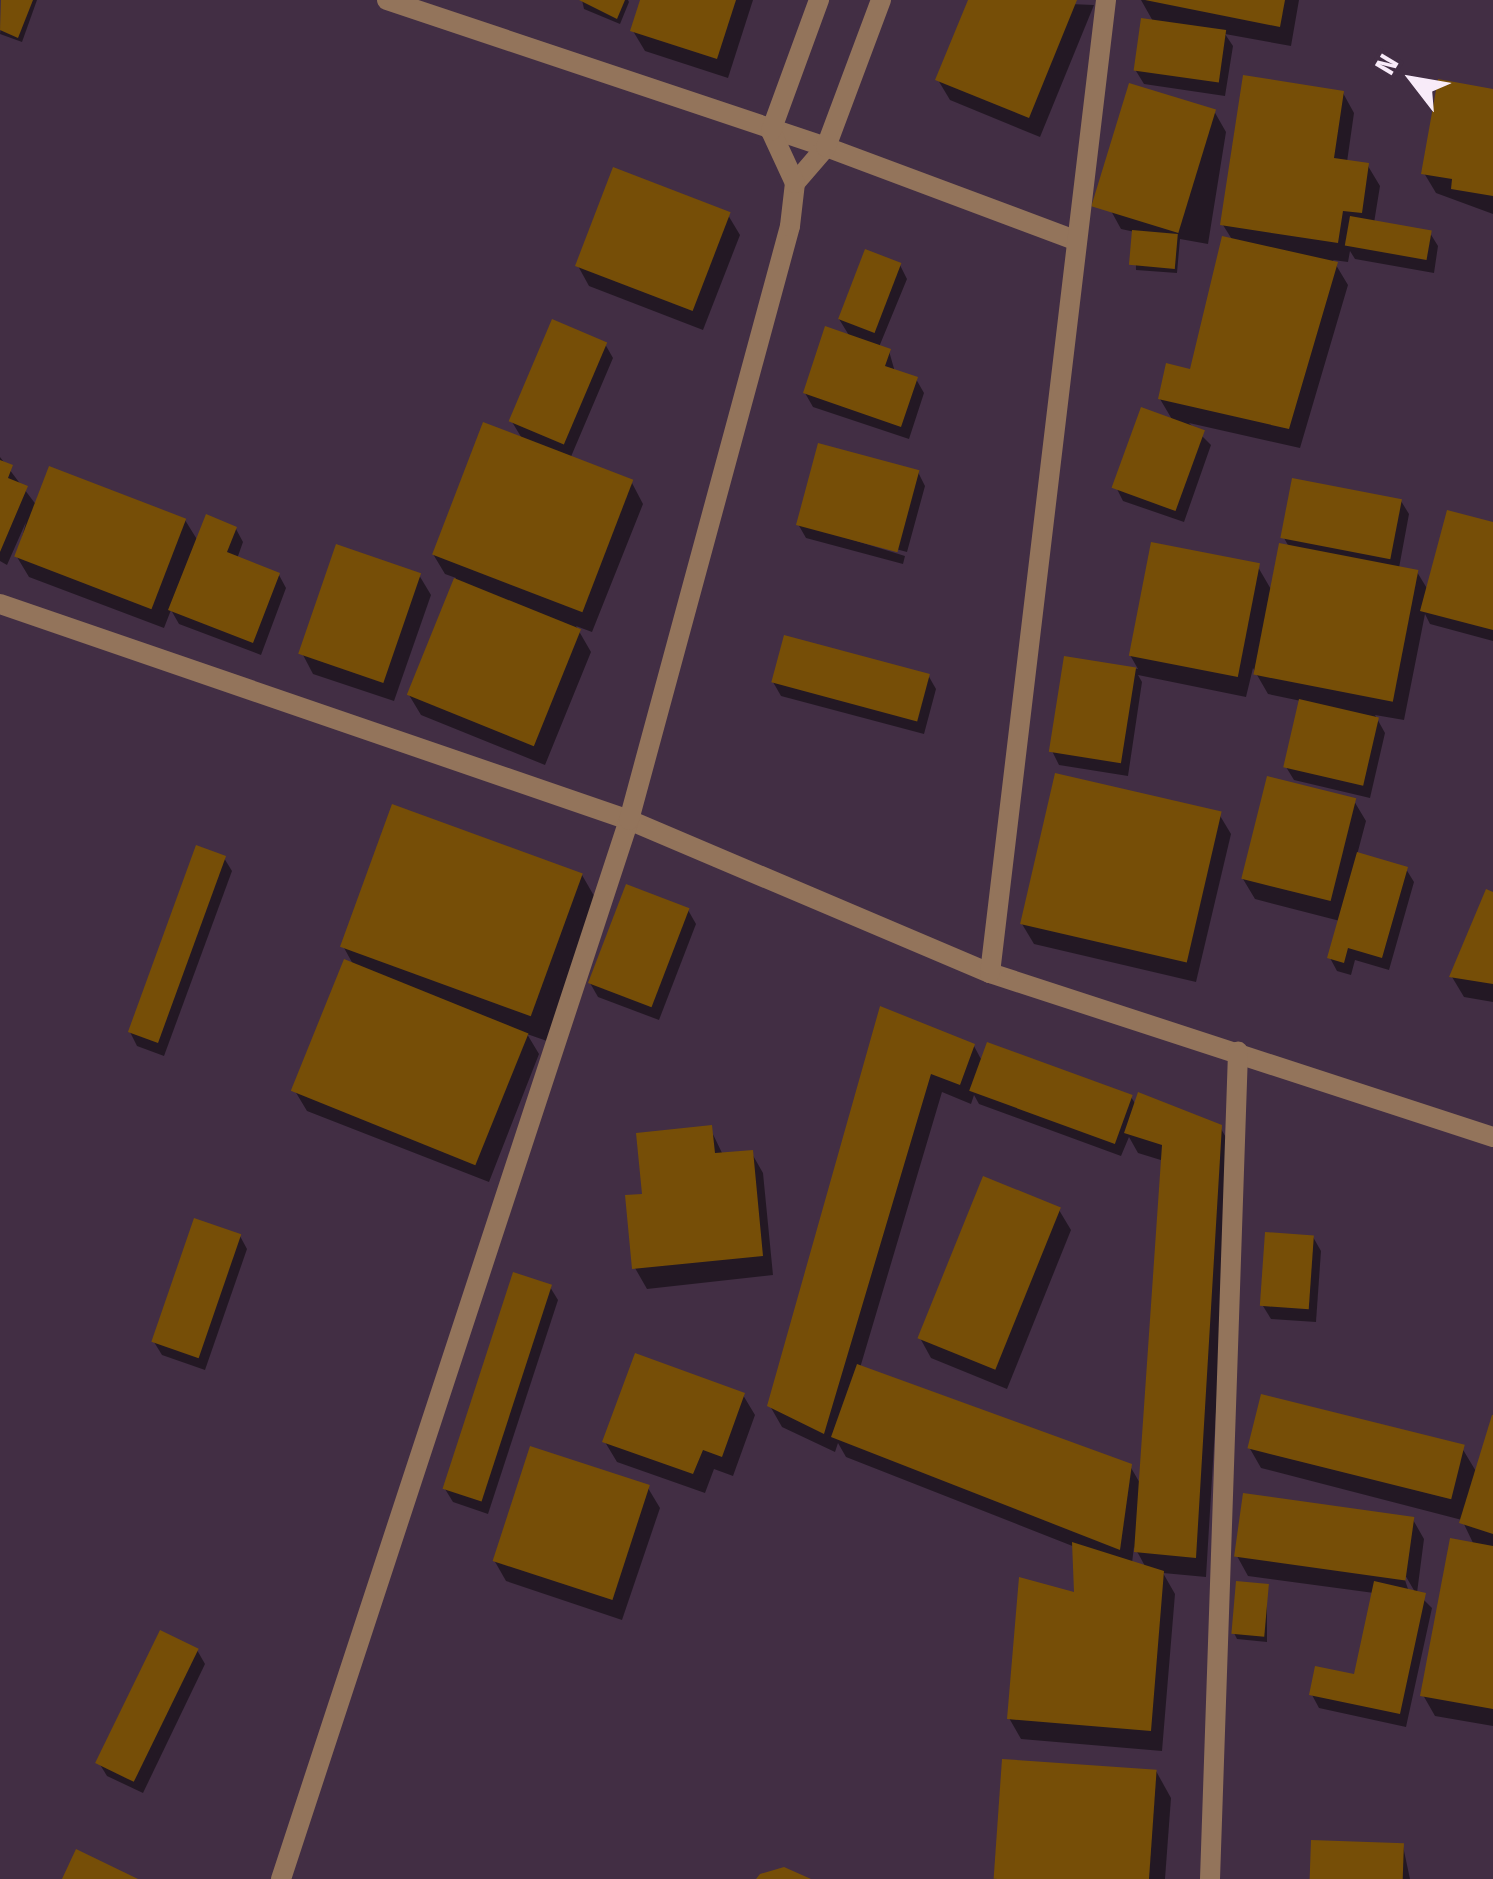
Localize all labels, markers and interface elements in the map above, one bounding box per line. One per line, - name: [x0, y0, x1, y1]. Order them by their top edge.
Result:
- north arrow: [1363, 30, 1463, 130]
- text: N: [1368, 49, 1405, 80]

